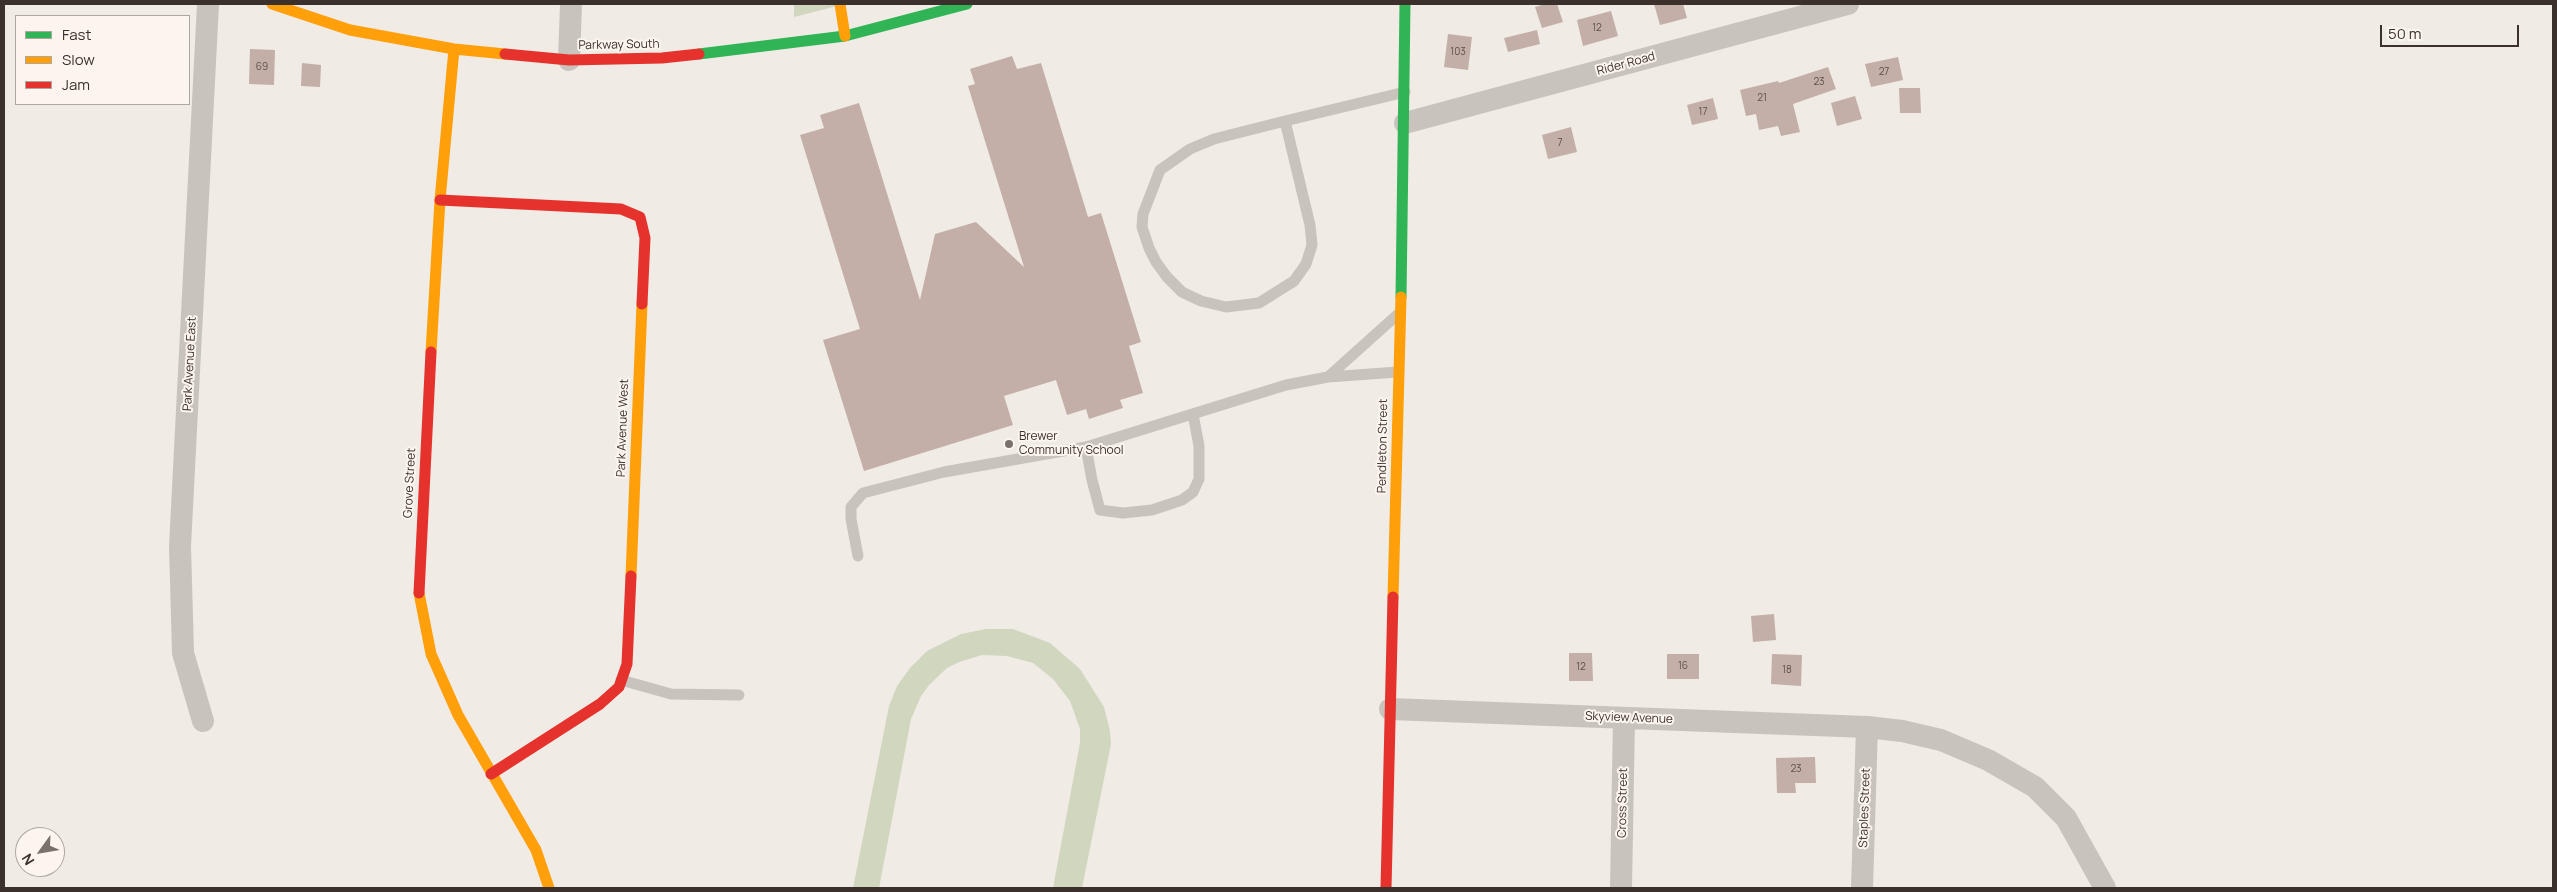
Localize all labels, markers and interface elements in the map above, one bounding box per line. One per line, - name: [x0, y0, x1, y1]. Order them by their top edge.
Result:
- legend: [15, 15, 190, 105]
- scale bar: [2382, 15, 2521, 47]
- house number: 12: [1592, 22, 1602, 34]
- text: 50 m: [2388, 23, 2422, 44]
- text: Fast: [62, 24, 91, 45]
- street label: Parkway South: [578, 37, 660, 53]
- house number: 103: [1450, 46, 1466, 58]
- text: Slow: [62, 49, 95, 70]
- street label: Rider Road: [1595, 49, 1657, 79]
- house number: 69: [256, 61, 268, 73]
- house number: 27: [1879, 66, 1889, 78]
- text: Jam: [62, 74, 90, 95]
- house number: 23: [1813, 76, 1825, 88]
- house number: 21: [1757, 92, 1767, 104]
- house number: 17: [1699, 106, 1707, 118]
- house number: 7: [1557, 137, 1563, 149]
- street label: Park Avenue East: [180, 316, 200, 412]
- street label: Park Avenue West: [614, 379, 632, 477]
- street label: Pendleton Street: [1375, 399, 1391, 493]
- place label: Brewer Community School: [1019, 430, 1124, 458]
- marker: Brewer Community School: [1003, 438, 1015, 450]
- street label: Grove Street: [401, 448, 419, 518]
- house number: 16: [1678, 660, 1688, 672]
- house number: 12: [1576, 661, 1586, 673]
- house number: 18: [1782, 664, 1792, 676]
- street label: Skyview Avenue: [1585, 709, 1673, 727]
- house number: 23: [1790, 763, 1802, 775]
- street label: Cross Street: [1615, 768, 1631, 838]
- street label: Staples Street: [1856, 768, 1874, 848]
- north arrow: [15, 827, 65, 877]
- text: N: [17, 850, 38, 869]

